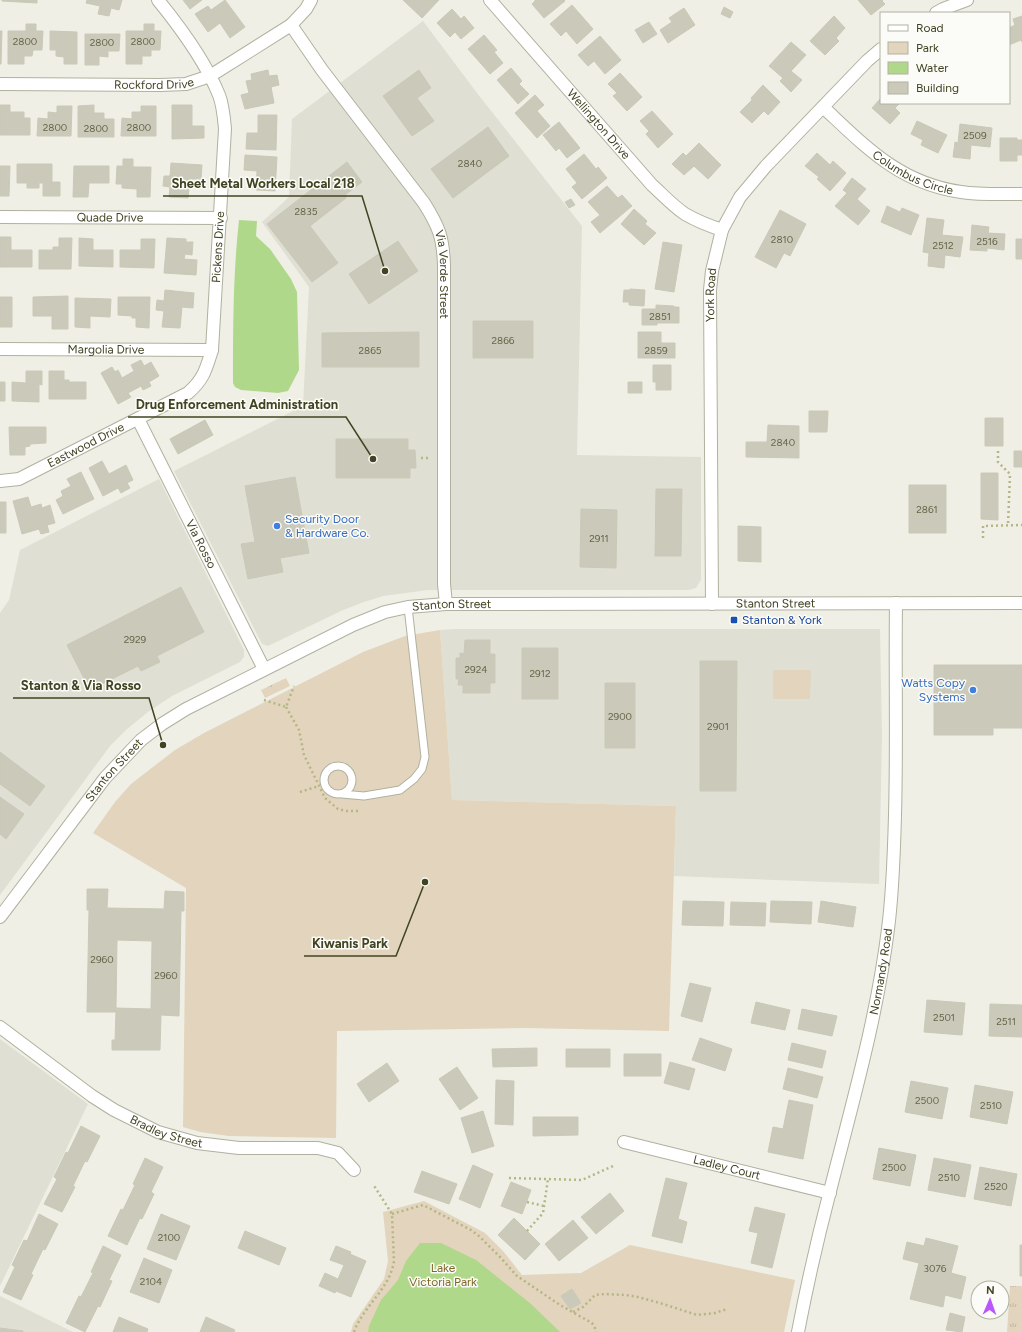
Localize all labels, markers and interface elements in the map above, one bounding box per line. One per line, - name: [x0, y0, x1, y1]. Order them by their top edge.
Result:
- legend: [880, 12, 1010, 104]
- text: Road: [916, 21, 944, 35]
- house number: 2800: [13, 35, 37, 48]
- house number: 2800: [131, 35, 155, 48]
- house number: 2800: [90, 36, 114, 49]
- text: Park: [916, 41, 939, 55]
- text: Water: [916, 61, 948, 75]
- street label: Rockford Drive: [114, 75, 196, 92]
- text: Building: [916, 81, 959, 95]
- street label: Wellington Drive: [564, 86, 633, 162]
- house number: 2800: [43, 121, 67, 134]
- house number: 2800: [127, 121, 151, 134]
- house number: 2800: [84, 122, 108, 135]
- house number: 2509: [963, 129, 987, 142]
- street label: Columbus Circle: [870, 147, 955, 198]
- house number: 2840: [458, 157, 482, 170]
- callout: Sheet Metal Workers Local 218: [163, 171, 362, 196]
- text: Sheet Metal Workers Local 218: [171, 176, 355, 191]
- house number: 2835: [295, 205, 318, 218]
- street label: Quade Drive: [77, 210, 144, 225]
- street label: Pickens Drive: [209, 210, 227, 283]
- street label: Via Verde Street: [432, 228, 451, 319]
- house number: 2810: [771, 233, 793, 246]
- house number: 2516: [976, 235, 998, 248]
- house number: 2512: [932, 239, 954, 252]
- street label: York Road: [703, 267, 719, 322]
- house number: 2851: [649, 310, 671, 323]
- house number: 2866: [491, 334, 515, 347]
- street label: Margolia Drive: [68, 342, 145, 357]
- house number: 2865: [358, 344, 382, 357]
- house number: 2859: [644, 344, 668, 357]
- callout: Drug Enforcement Administration: [128, 392, 346, 417]
- text: Drug Enforcement Administration: [136, 397, 338, 412]
- street label: Eastwood Drive: [45, 419, 127, 470]
- house number: 2840: [771, 436, 795, 449]
- house number: 2861: [916, 503, 938, 516]
- place label: Security Door & Hardware Co.: [285, 512, 369, 540]
- street label: Via Rosso: [183, 517, 219, 571]
- marker: Security Door & Hardware Co.: [272, 521, 282, 531]
- house number: 2911: [589, 532, 609, 545]
- street label: Stanton Street: [736, 596, 816, 610]
- street label: Stanton Street: [411, 597, 492, 614]
- place label: Stanton & York: [742, 613, 822, 627]
- marker: Stanton & York: [729, 615, 739, 625]
- house number: 2929: [124, 633, 147, 646]
- house number: 2924: [464, 663, 488, 676]
- house number: 2912: [530, 667, 550, 680]
- callout: Stanton & Via Rosso: [13, 673, 149, 698]
- place label: Watts Copy Systems: [901, 676, 966, 704]
- text: Stanton & Via Rosso: [21, 678, 142, 693]
- marker: Watts Copy Systems: [968, 685, 978, 695]
- house number: 2900: [608, 710, 632, 723]
- house number: 2901: [707, 720, 729, 733]
- street label: Stanton Street: [83, 735, 146, 805]
- street label: Normandy Road: [867, 928, 895, 1016]
- callout: Kiwanis Park: [304, 931, 396, 956]
- text: Kiwanis Park: [312, 936, 388, 951]
- house number: 2960: [90, 953, 114, 966]
- house number: 2960: [154, 969, 178, 982]
- house number: 2501: [933, 1011, 955, 1024]
- house number: 2511: [996, 1015, 1016, 1028]
- house number: 2500: [915, 1094, 939, 1107]
- house number: 2510: [980, 1099, 1002, 1112]
- street label: Bradley Street: [128, 1112, 204, 1151]
- street label: Ladley Court: [692, 1152, 762, 1183]
- house number: 2500: [882, 1161, 906, 1174]
- house number: 2510: [938, 1171, 960, 1184]
- house number: 2520: [984, 1180, 1008, 1193]
- house number: 2100: [158, 1231, 180, 1244]
- park label: Lake Victoria Park: [409, 1261, 477, 1289]
- house number: 3076: [924, 1262, 947, 1275]
- house number: 2104: [140, 1275, 162, 1288]
- north arrow: [970, 1280, 1010, 1320]
- text: N: [986, 1284, 995, 1297]

